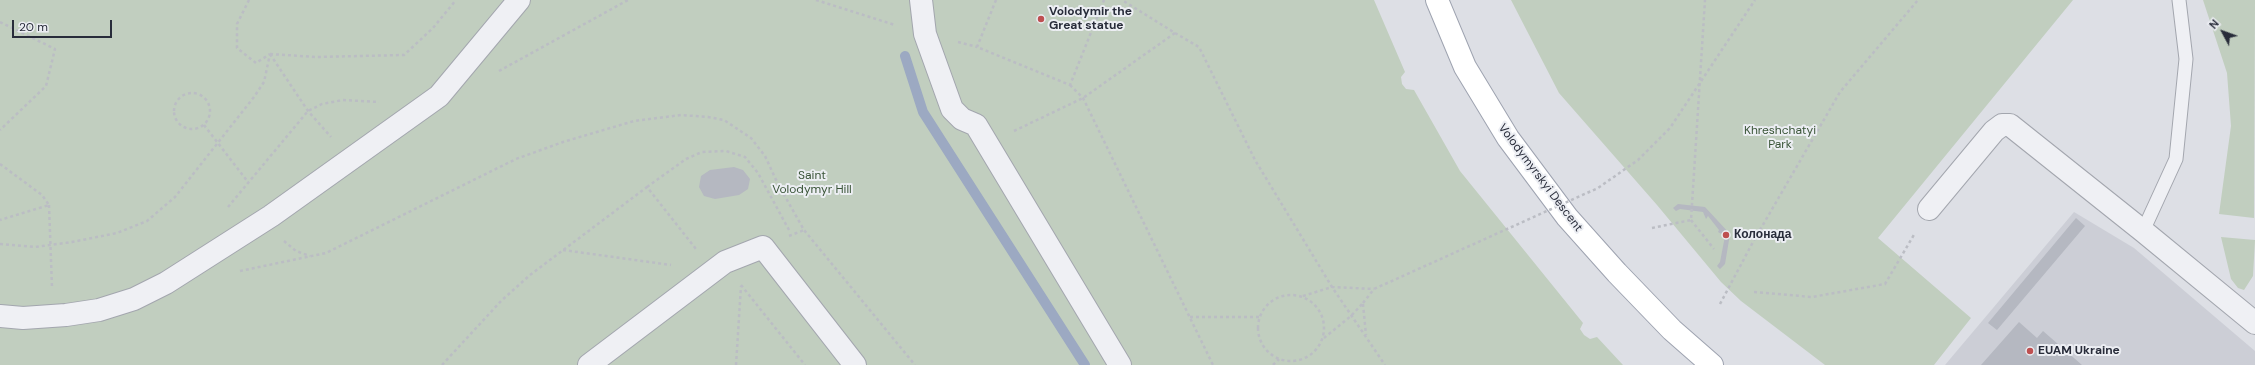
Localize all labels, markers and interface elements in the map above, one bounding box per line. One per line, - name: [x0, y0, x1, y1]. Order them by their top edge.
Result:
- place label: Volodymir the Great statue: [1049, 5, 1132, 33]
- scale bar: [14, 12, 114, 38]
- north arrow: [2203, 12, 2243, 52]
- marker: Volodymir the Great statue: [1036, 14, 1046, 24]
- text: N: [2206, 17, 2222, 32]
- text: 20 m: [19, 19, 48, 35]
- street label: Volodymyrskyi Descent: [1495, 121, 1585, 235]
- park label: Khreshchatyi Park: [1744, 124, 1816, 152]
- park label: Saint Volodymyr Hill: [772, 169, 852, 197]
- place label: Колонада: [1734, 228, 1791, 242]
- marker: Колонада: [1721, 230, 1731, 240]
- place label: EUAM Ukraine: [2038, 344, 2120, 358]
- marker: EUAM Ukraine: [2025, 346, 2035, 356]

